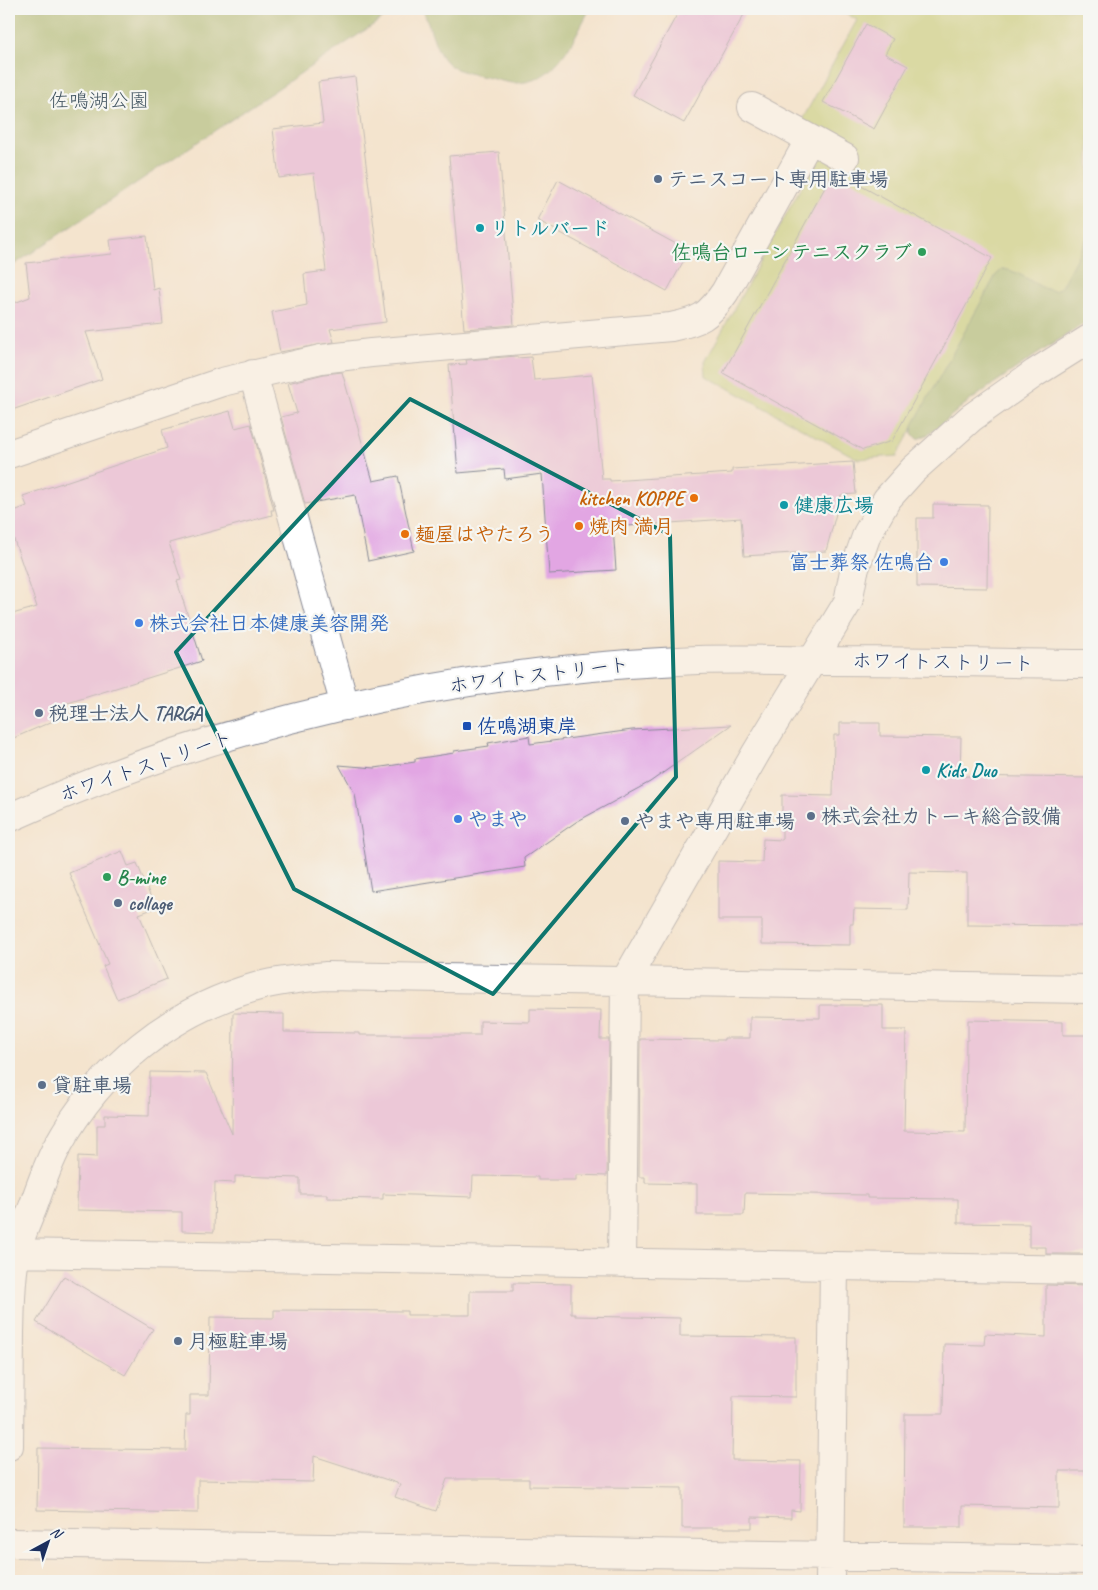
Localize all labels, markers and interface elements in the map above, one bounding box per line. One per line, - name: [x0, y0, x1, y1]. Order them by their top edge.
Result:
- park label: 佐鳴湖公園: [49, 88, 149, 113]
- place label: テニスコート専用駐車場: [668, 167, 888, 192]
- marker: テニスコート専用駐車場: [652, 173, 664, 185]
- place label: リトルバード: [490, 216, 610, 241]
- marker: リトルバード: [474, 222, 486, 234]
- place label: 佐鳴台ローンテニスクラブ: [671, 240, 912, 265]
- marker: 佐鳴台ローンテニスクラブ: [916, 246, 928, 258]
- place label: kitchen KOPPE: [579, 486, 688, 511]
- marker: kitchen KOPPE: [688, 492, 700, 504]
- place label: 健康広場: [794, 493, 874, 518]
- marker: 健康広場: [778, 499, 790, 511]
- place label: 焼肉 満月: [589, 514, 674, 539]
- marker: 焼肉 満月: [573, 520, 585, 532]
- place label: 麺屋はやたろう: [415, 522, 555, 547]
- marker: 麺屋はやたろう: [399, 528, 411, 540]
- place label: 富士葬祭 佐鳴台: [789, 550, 934, 575]
- marker: 富士葬祭 佐鳴台: [938, 556, 950, 568]
- place label: 株式会社日本健康美容開発: [149, 611, 389, 636]
- marker: 株式会社日本健康美容開発: [133, 617, 145, 629]
- street label: ホワイトストリート: [852, 648, 1034, 676]
- street label: ホワイトストリート: [447, 652, 631, 698]
- place label: 税理士法人 TARGA: [49, 701, 203, 726]
- marker: 税理士法人 TARGA: [33, 707, 45, 719]
- place label: 佐鳴湖東岸: [477, 714, 577, 739]
- marker: 佐鳴湖東岸: [461, 720, 473, 732]
- street label: ホワイトストリート: [56, 725, 236, 807]
- place label: Kids Duo: [936, 758, 998, 783]
- marker: Kids Duo: [920, 764, 932, 776]
- place label: 株式会社カトーキ総合設備: [821, 804, 1061, 829]
- place label: やまや: [468, 807, 528, 832]
- place label: やまや専用駐車場: [635, 809, 795, 834]
- marker: 株式会社カトーキ総合設備: [805, 810, 817, 822]
- marker: やまや: [452, 813, 464, 825]
- marker: やまや専用駐車場: [619, 815, 631, 827]
- place label: B-mine: [117, 865, 166, 890]
- marker: B-mine: [101, 871, 113, 883]
- place label: collage: [128, 891, 173, 916]
- marker: collage: [112, 897, 124, 909]
- place label: 貸駐車場: [52, 1073, 132, 1098]
- marker: 貸駐車場: [36, 1079, 48, 1091]
- place label: 月極駐車場: [188, 1329, 288, 1354]
- marker: 月極駐車場: [172, 1335, 184, 1347]
- north arrow: [22, 1518, 72, 1568]
- text: N: [47, 1523, 67, 1543]

